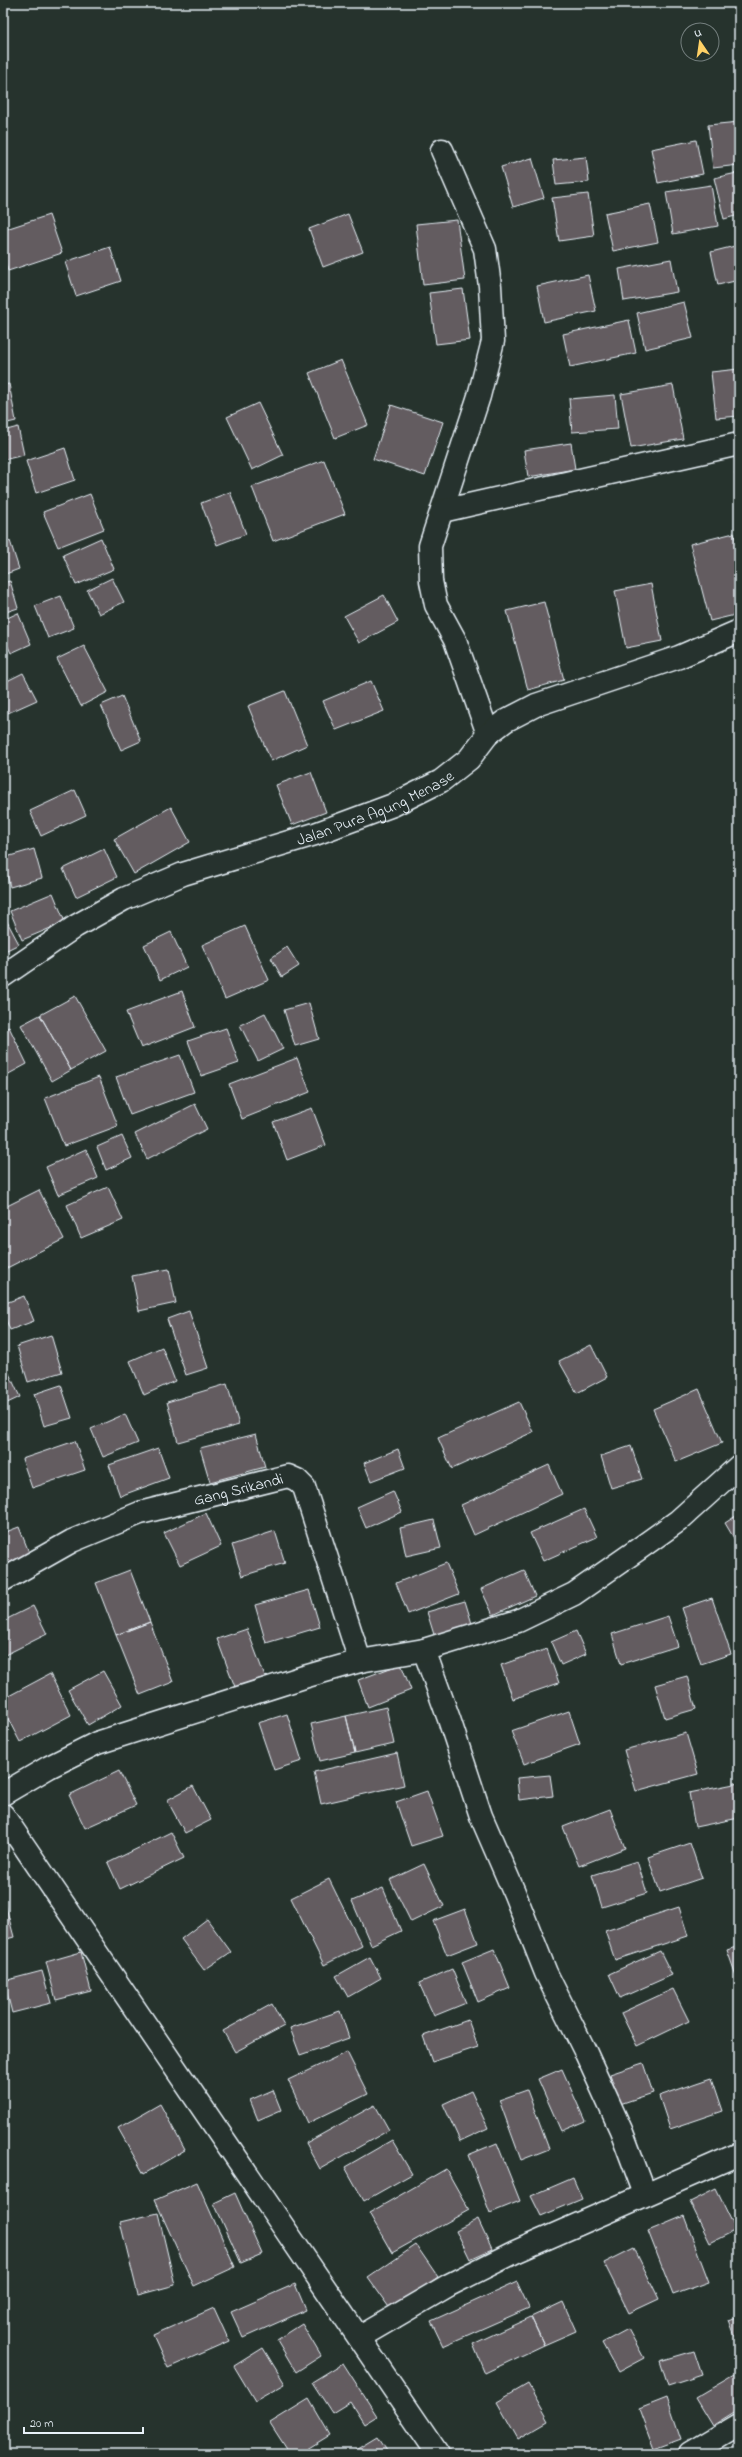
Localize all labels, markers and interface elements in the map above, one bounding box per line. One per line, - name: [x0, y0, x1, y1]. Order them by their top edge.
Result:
- north arrow: [680, 22, 720, 62]
- text: U: [693, 25, 703, 42]
- street label: Jalan Pura Agung Menase: [294, 765, 460, 853]
- street label: Gang Srikandi: [191, 1468, 286, 1513]
- scale bar: [24, 2409, 143, 2435]
- text: 20 m: [30, 2415, 53, 2433]

